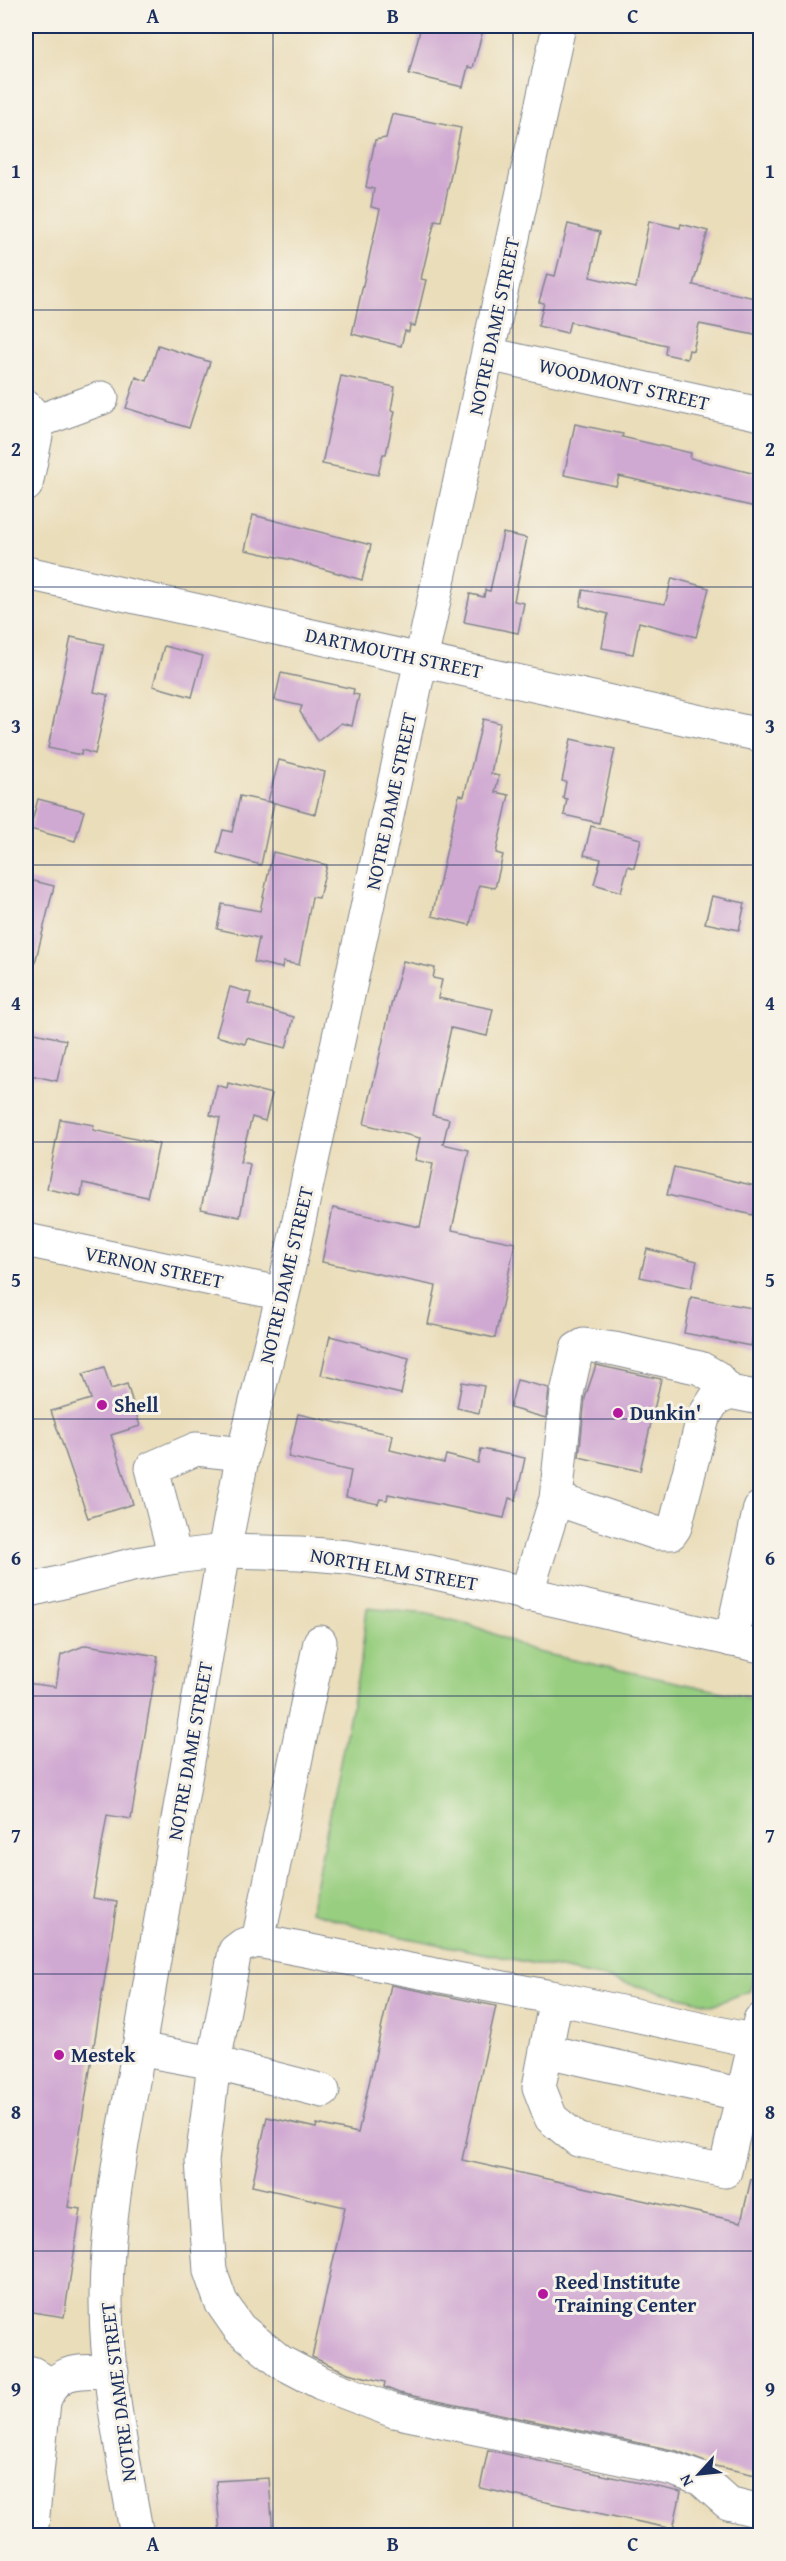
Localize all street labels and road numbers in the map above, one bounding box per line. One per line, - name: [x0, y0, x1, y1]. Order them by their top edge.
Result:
- street label: NOTRE DAME STREET: [461, 234, 527, 417]
- street label: WOODMONT STREET: [536, 350, 712, 417]
- street label: DARTMOUTH STREET: [303, 620, 485, 685]
- street label: NOTRE DAME STREET: [358, 709, 424, 892]
- street label: NOTRE DAME STREET: [251, 1183, 320, 1366]
- street label: VERNON STREET: [82, 1238, 226, 1295]
- street label: NORTH ELM STREET: [308, 1539, 480, 1598]
- street label: NOTRE DAME STREET: [160, 1659, 220, 1843]
- street label: NOTRE DAME STREET: [92, 2300, 143, 2484]

